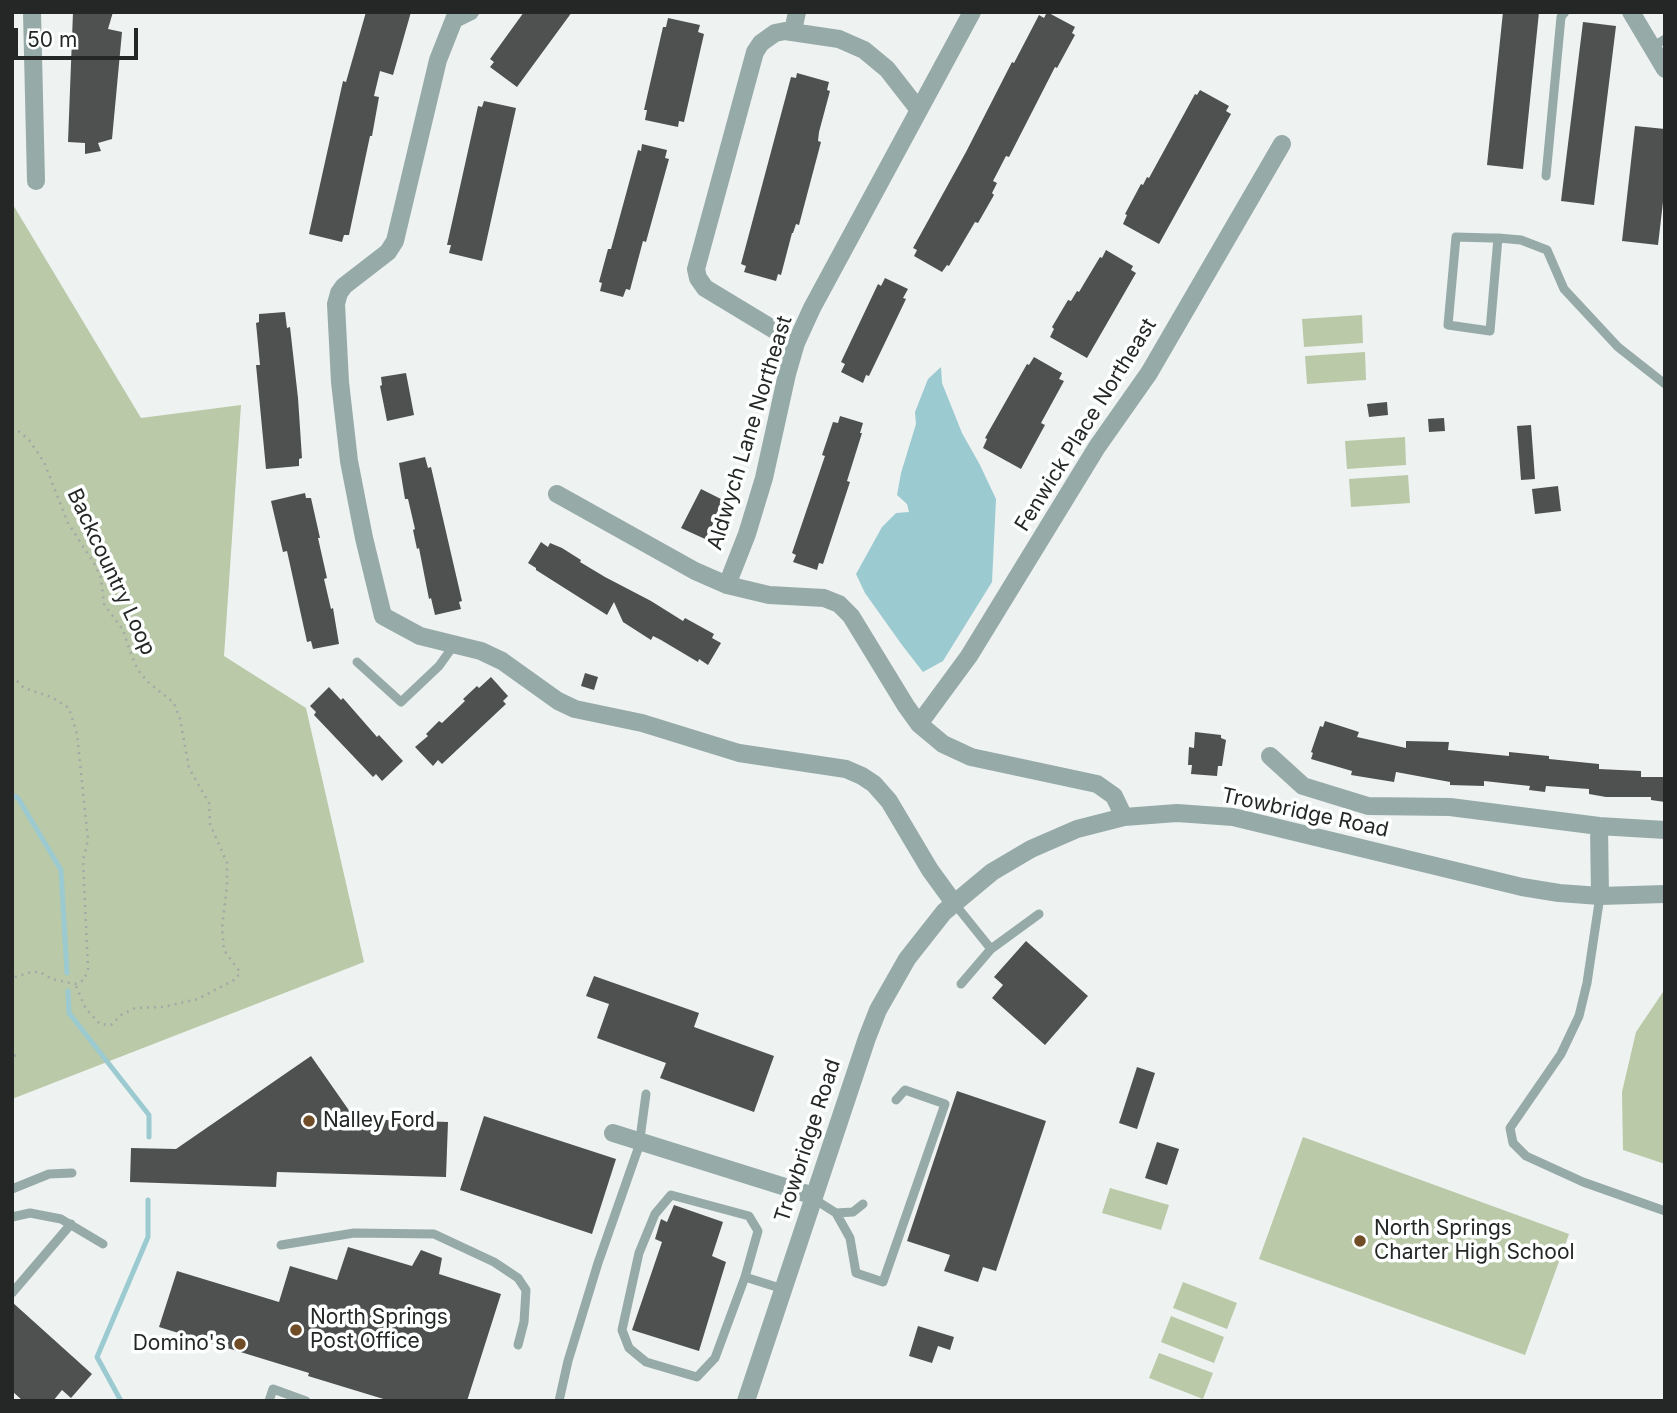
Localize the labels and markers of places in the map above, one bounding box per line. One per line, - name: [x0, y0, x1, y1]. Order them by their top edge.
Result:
- place label: Nalley Ford: [323, 1108, 435, 1134]
- marker: Nalley Ford: [301, 1113, 317, 1129]
- place label: North Springs Charter High School: [1374, 1216, 1575, 1266]
- marker: North Springs Charter High School: [1352, 1233, 1368, 1249]
- place label: North Springs Post Office: [310, 1305, 448, 1355]
- marker: North Springs Post Office: [288, 1322, 304, 1338]
- place label: Domino's: [133, 1331, 226, 1357]
- marker: Domino's: [232, 1336, 248, 1352]

